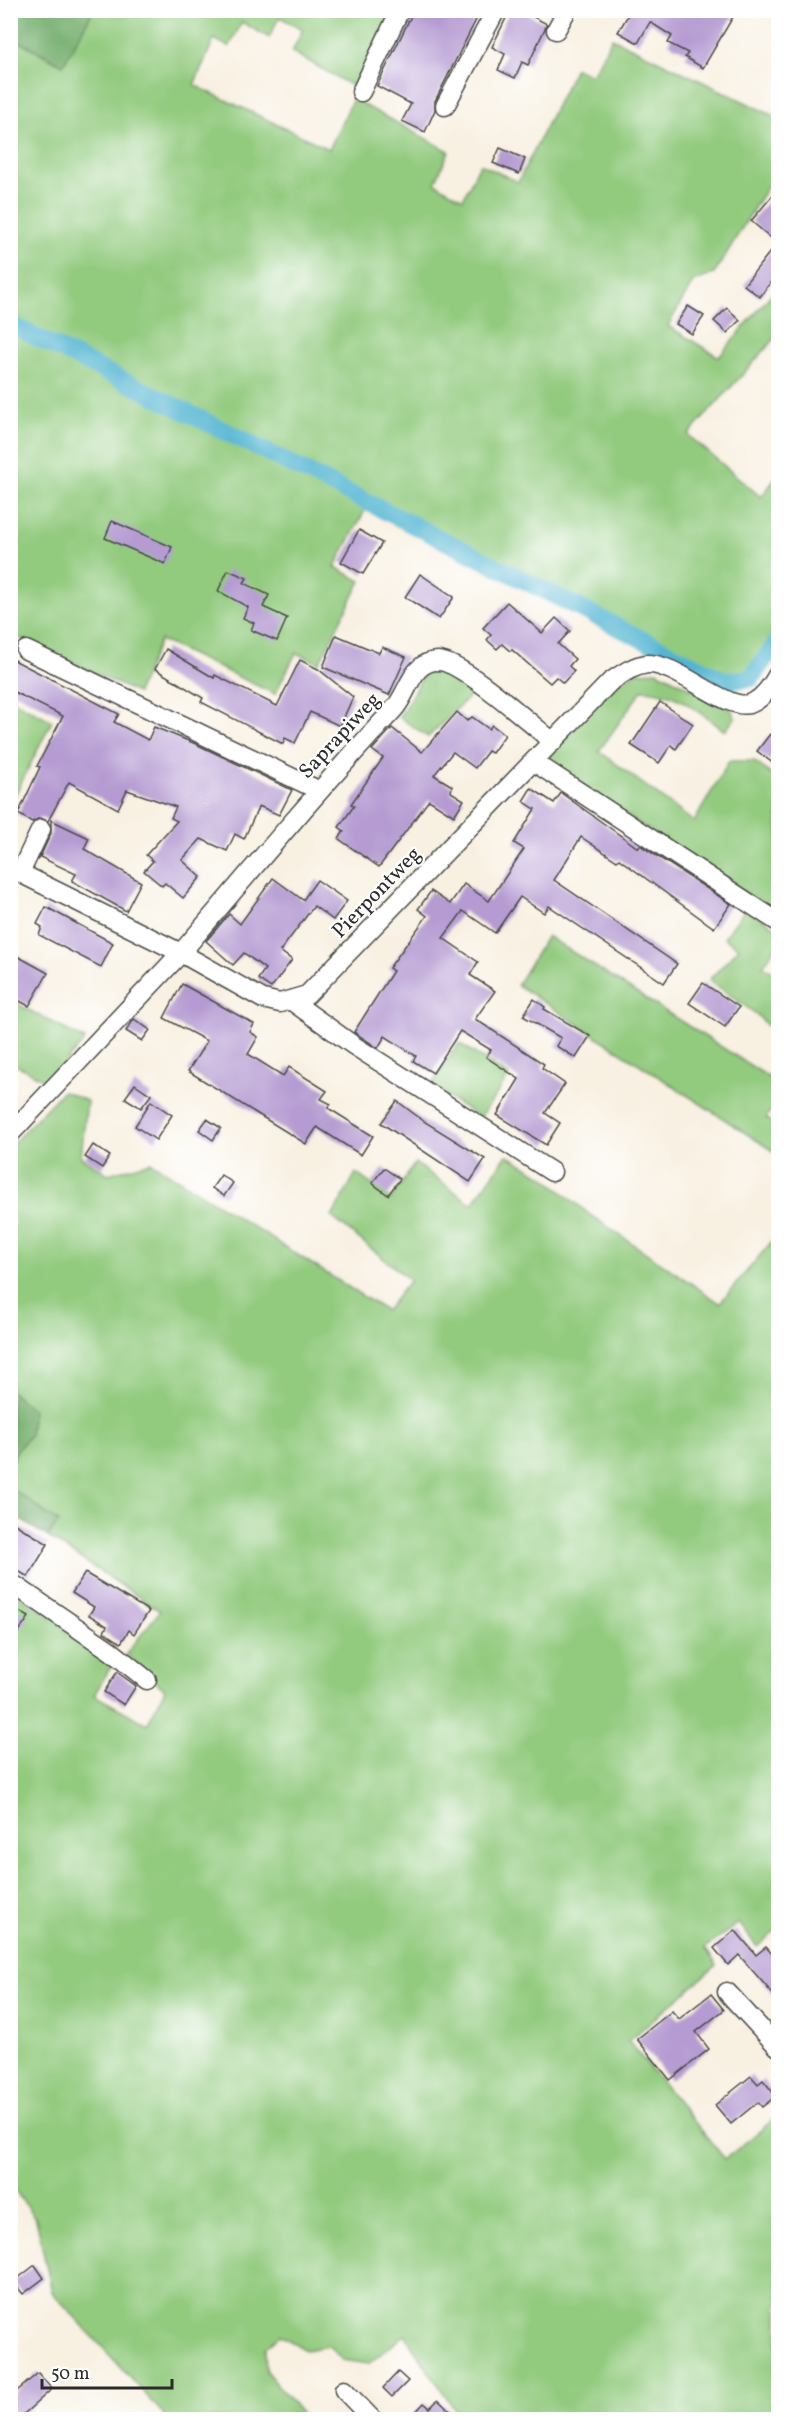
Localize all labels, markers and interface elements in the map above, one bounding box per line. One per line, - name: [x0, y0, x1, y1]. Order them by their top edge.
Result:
- street label: Saprapiweg: [293, 686, 388, 786]
- street label: Pierpontweg: [326, 841, 428, 945]
- scale bar: [42, 2352, 172, 2390]
- text: 50 m: [51, 2362, 90, 2387]

